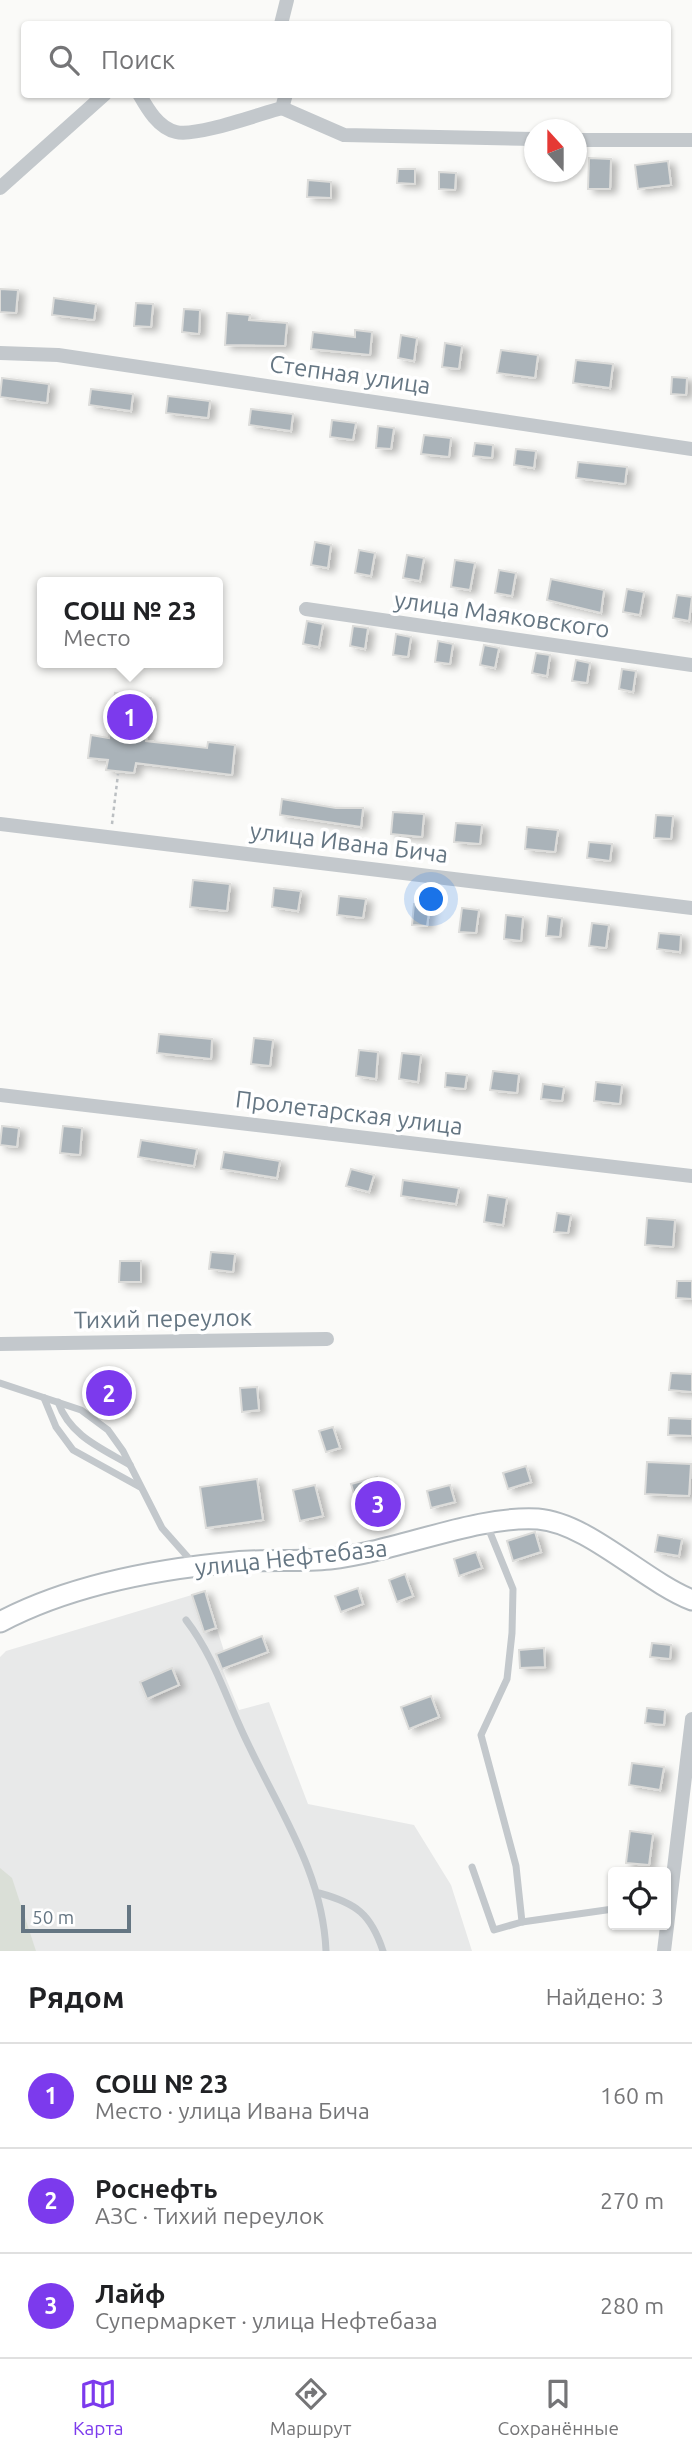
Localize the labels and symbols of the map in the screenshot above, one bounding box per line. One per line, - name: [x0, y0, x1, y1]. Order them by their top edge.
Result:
- north arrow: [524, 119, 587, 182]
- street label: Степная улица: [268, 350, 432, 399]
- street label: улица Маяковского: [393, 586, 612, 643]
- pin: 1: [107, 691, 153, 743]
- street label: улица Ивана Бича: [248, 817, 450, 868]
- your location: [414, 882, 448, 916]
- street label: Пролетарская улица: [234, 1085, 464, 1140]
- street label: Тихий переулок: [74, 1303, 252, 1334]
- pin: 2: [86, 1367, 132, 1419]
- pin: 3: [355, 1478, 401, 1530]
- street label: улица Нефтебаза: [193, 1534, 389, 1581]
- scale bar: [21, 1902, 131, 1934]

